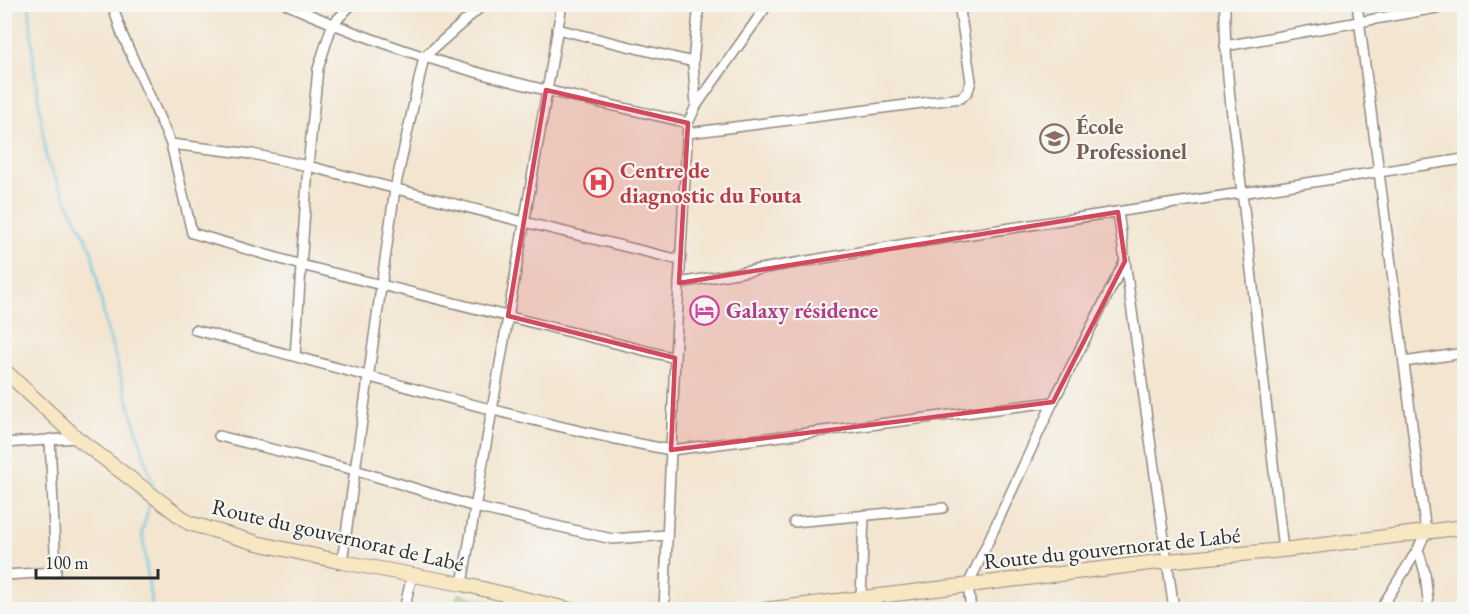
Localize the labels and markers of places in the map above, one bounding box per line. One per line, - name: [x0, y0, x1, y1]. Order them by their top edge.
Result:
- place label: École Professionel: [1076, 112, 1187, 166]
- school or university icon: École Professionel: [1039, 123, 1071, 155]
- place label: Centre de diagnostic du Fouta: [620, 156, 802, 210]
- hospital icon: Centre de diagnostic du Fouta: [583, 167, 615, 199]
- hotel icon: Galaxy résidence: [689, 294, 721, 326]
- place label: Galaxy résidence: [726, 296, 878, 325]

